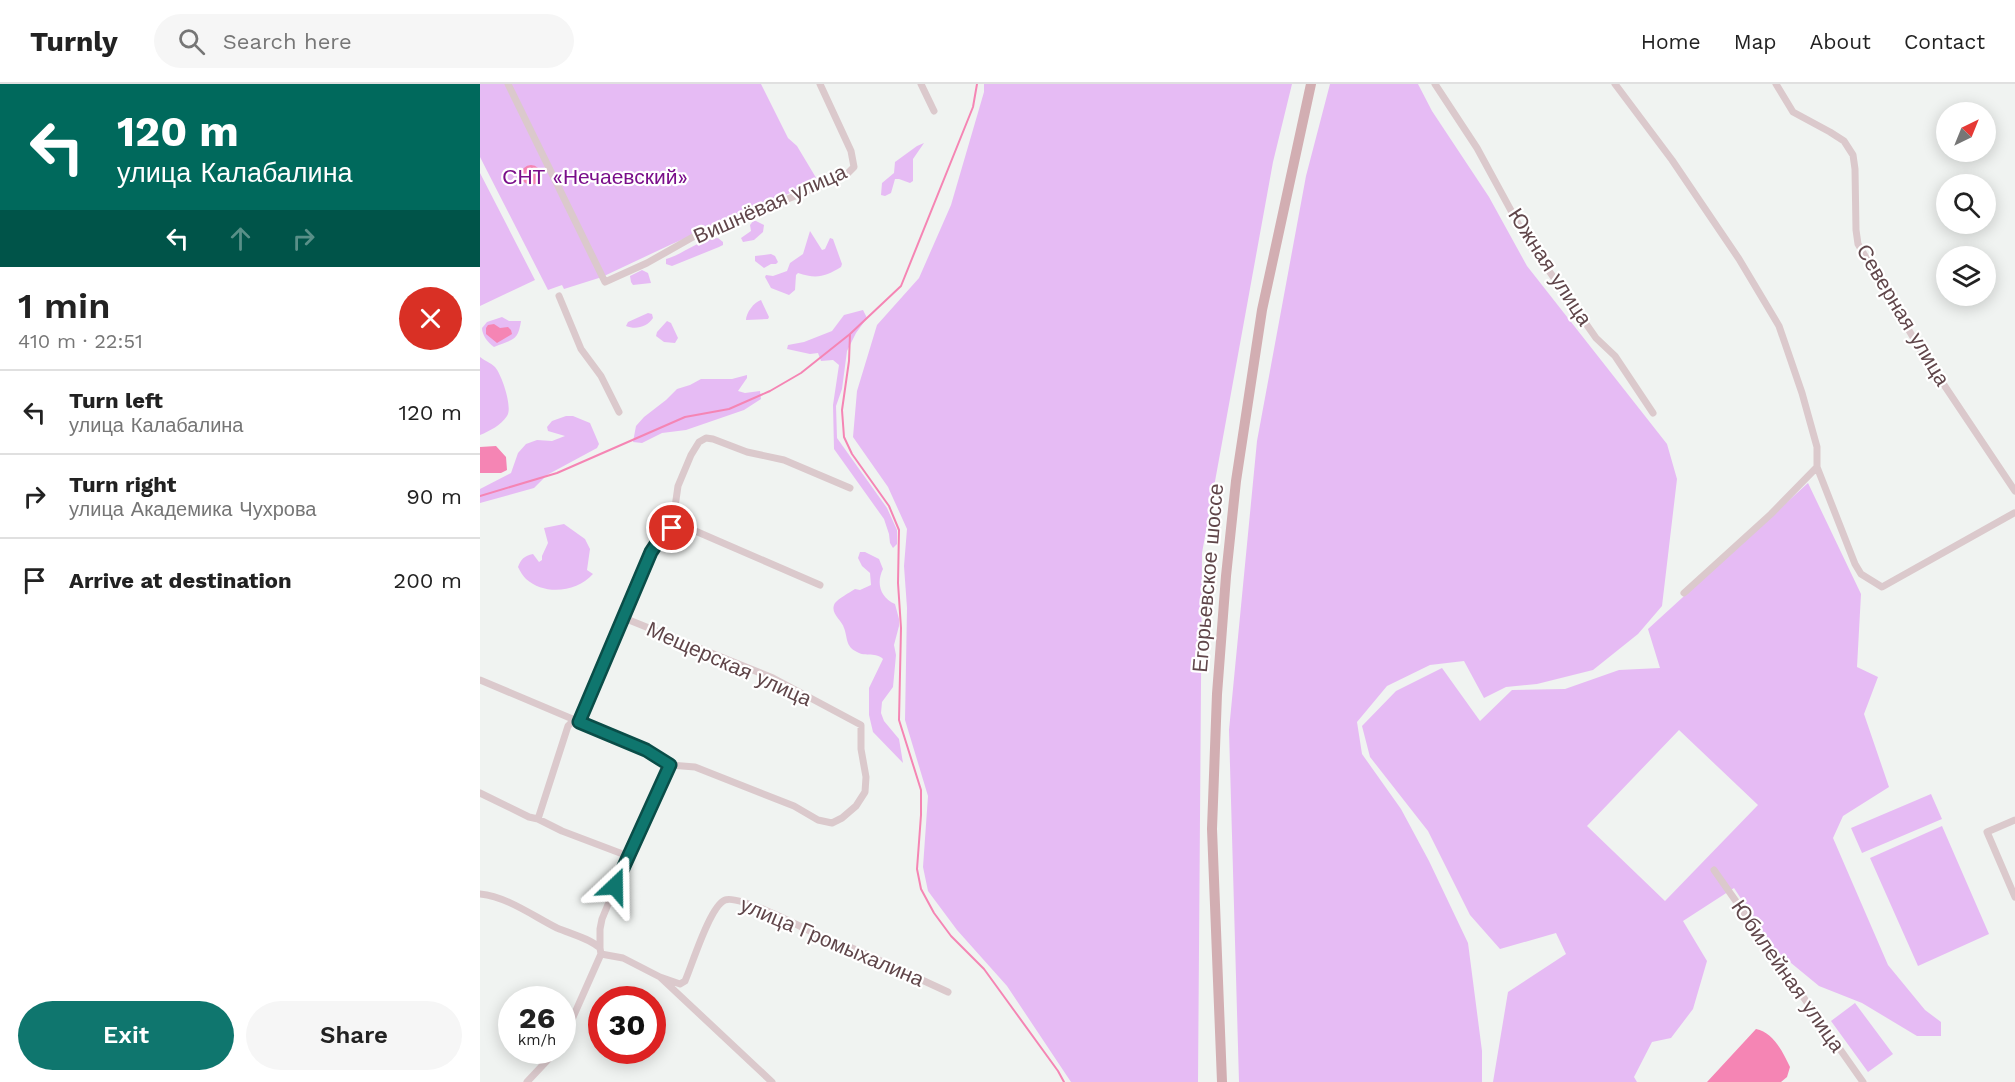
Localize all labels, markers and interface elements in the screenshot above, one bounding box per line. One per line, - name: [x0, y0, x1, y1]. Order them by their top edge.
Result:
- search box: [154, 14, 574, 68]
- text: Turnly: [30, 25, 118, 58]
- icon: search: [175, 25, 208, 58]
- text: Search here: [223, 29, 352, 54]
- text: Home: [1641, 29, 1701, 54]
- text: Map: [1734, 29, 1777, 54]
- text: About: [1810, 29, 1871, 54]
- text: Contact: [1904, 29, 1985, 54]
- north arrow: [1936, 102, 1996, 162]
- map controls: [1936, 102, 1996, 306]
- text: 120 m: [117, 107, 239, 156]
- icon: left: [18, 108, 96, 186]
- text: улица Калабалина: [117, 157, 353, 189]
- street label: Вишнёвая улица: [689, 158, 850, 248]
- park label: СНТ «Нечаевский»: [502, 164, 688, 189]
- button: search: [1936, 174, 1996, 234]
- street label: Южная улица: [1503, 203, 1598, 330]
- icon: left: [161, 222, 194, 255]
- icon: ahead: [224, 222, 257, 255]
- icon: right: [287, 222, 320, 255]
- street label: Северная улица: [1851, 239, 1956, 390]
- button: layers: [1936, 246, 1996, 306]
- text: 1 min: [18, 285, 110, 327]
- button: close: [399, 287, 462, 350]
- text: 410 m · 22:51: [18, 329, 143, 353]
- text: Turn left: [69, 388, 163, 413]
- icon: left: [18, 396, 51, 429]
- text: 120 m: [398, 400, 462, 425]
- text: улица Калабалина: [69, 413, 244, 437]
- text: Turn right: [69, 472, 176, 497]
- icon: right: [18, 480, 51, 513]
- street label: Егорьевское шоссе: [1187, 482, 1228, 674]
- text: 90 m: [406, 484, 462, 509]
- text: улица Академика Чухрова: [69, 497, 316, 521]
- pin: [646, 502, 697, 553]
- icon: arrive: [655, 511, 688, 544]
- icon: arrive: [18, 564, 51, 597]
- text: Arrive at destination: [69, 568, 292, 593]
- text: 200 m: [393, 568, 462, 593]
- street label: Мещерская улица: [643, 616, 816, 711]
- position arrow: [583, 854, 647, 918]
- street label: улица Громыхалина: [737, 892, 928, 992]
- street label: Юбилейная улица: [1726, 895, 1851, 1057]
- speed limit sign: 30: [588, 986, 666, 1064]
- text: 26: [519, 1000, 555, 1035]
- button: Exit: [18, 1001, 234, 1070]
- button: Share: [246, 1001, 462, 1070]
- text: km/h: [518, 1031, 556, 1049]

